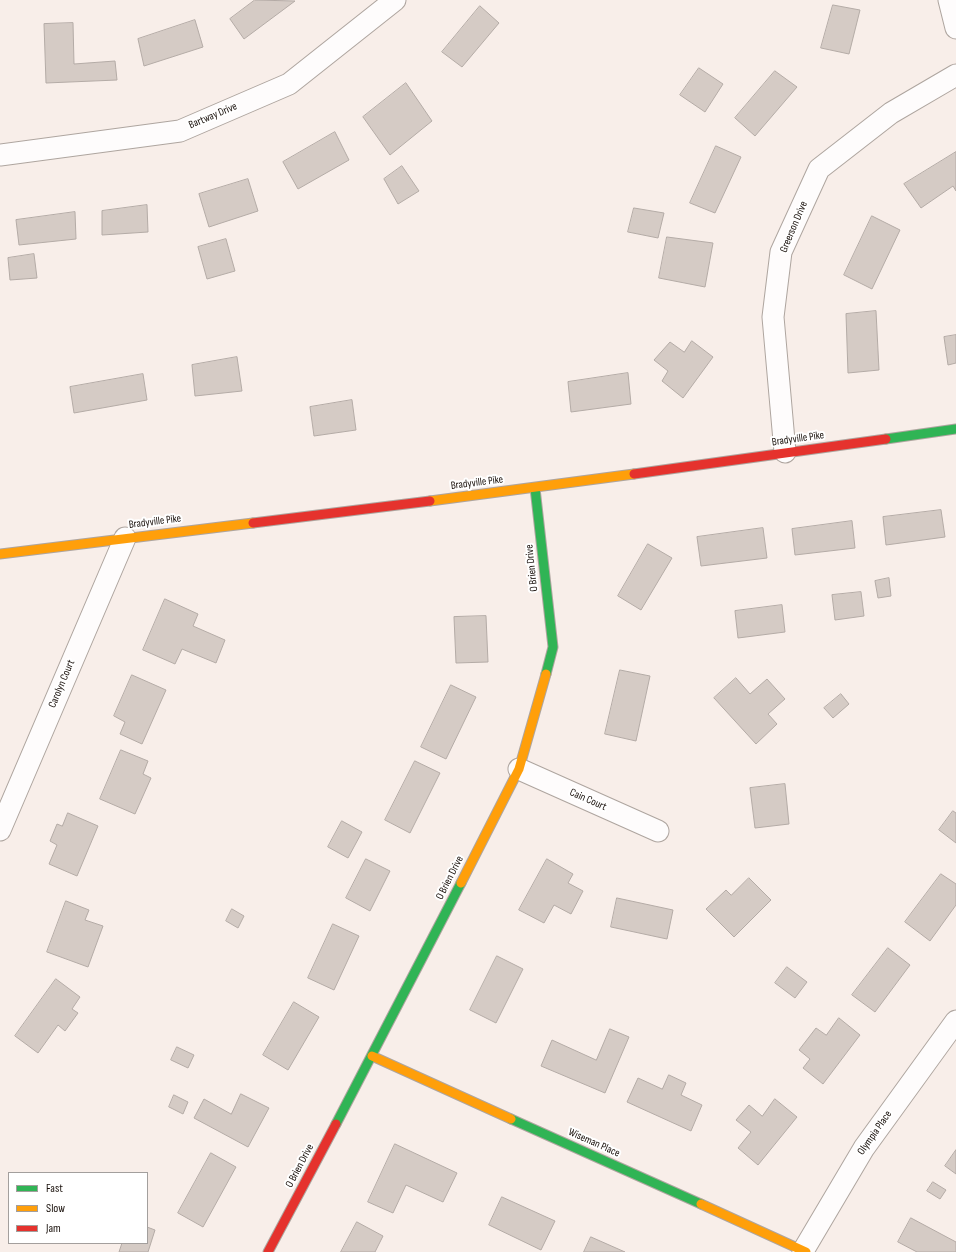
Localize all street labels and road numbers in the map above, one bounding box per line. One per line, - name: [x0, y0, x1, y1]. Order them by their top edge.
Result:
- street label: Bartway Drive: [187, 100, 239, 132]
- street label: Greerson Drive: [777, 199, 811, 255]
- street label: Bradyville Pike: [771, 429, 825, 449]
- street label: Bradyville Pike: [450, 473, 504, 493]
- street label: Bradyville Pike: [128, 512, 182, 532]
- street label: O Brien Drive: [523, 544, 541, 592]
- street label: Carolyn Court: [46, 658, 78, 710]
- street label: Cain Court: [568, 786, 608, 814]
- street label: O Brien Drive: [433, 854, 467, 902]
- street label: Olympia Place: [855, 1108, 895, 1158]
- street label: Wiseman Place: [566, 1126, 622, 1160]
- street label: O Brien Drive: [283, 1142, 317, 1190]

